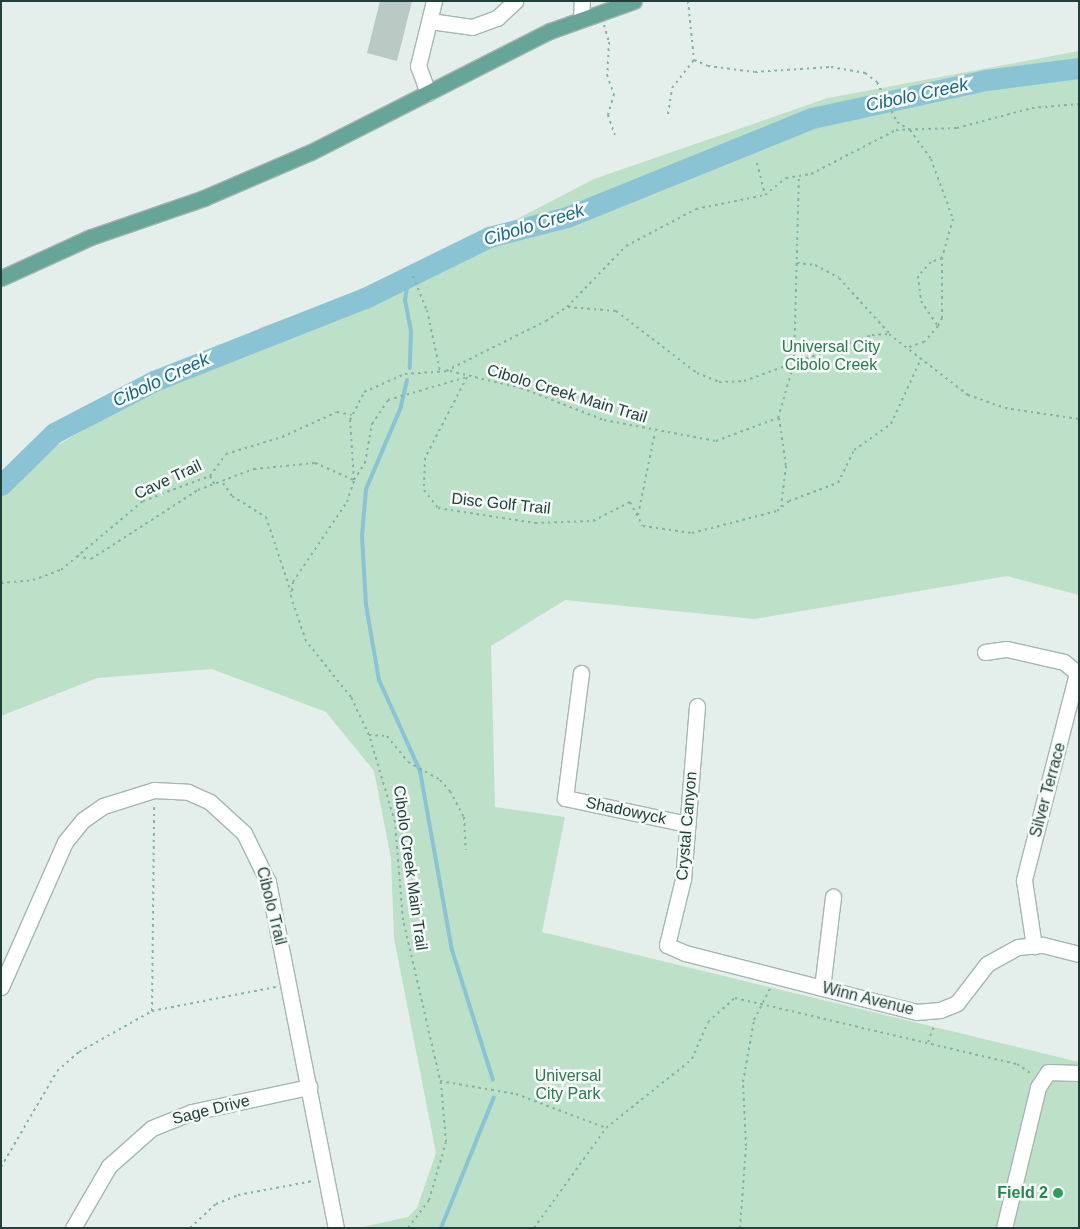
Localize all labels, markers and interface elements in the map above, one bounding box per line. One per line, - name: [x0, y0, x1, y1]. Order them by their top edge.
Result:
- water label: Cibolo Creek: [864, 74, 970, 116]
- water label: Cibolo Creek: [481, 199, 587, 251]
- park label: Universal City Cibolo Creek: [782, 337, 880, 375]
- water label: Cibolo Creek: [109, 348, 213, 412]
- street label: Cibolo Creek Main Trail: [485, 360, 649, 428]
- street label: Cave Trail: [131, 456, 205, 504]
- street label: Disc Golf Trail: [450, 489, 552, 519]
- street label: Silver Terrace: [1026, 740, 1070, 840]
- street label: Crystal Canyon: [673, 771, 701, 881]
- street label: Cibolo Creek Main Trail: [389, 784, 431, 952]
- street label: Shadowyck: [584, 793, 668, 829]
- street label: Cibolo Trail: [252, 865, 290, 947]
- street label: Winn Avenue: [820, 978, 916, 1020]
- park label: Universal City Park: [535, 1066, 601, 1104]
- street label: Sage Drive: [170, 1091, 252, 1129]
- place label: Field 2: [997, 1183, 1048, 1203]
- marker: Field 2: [1052, 1187, 1064, 1199]

